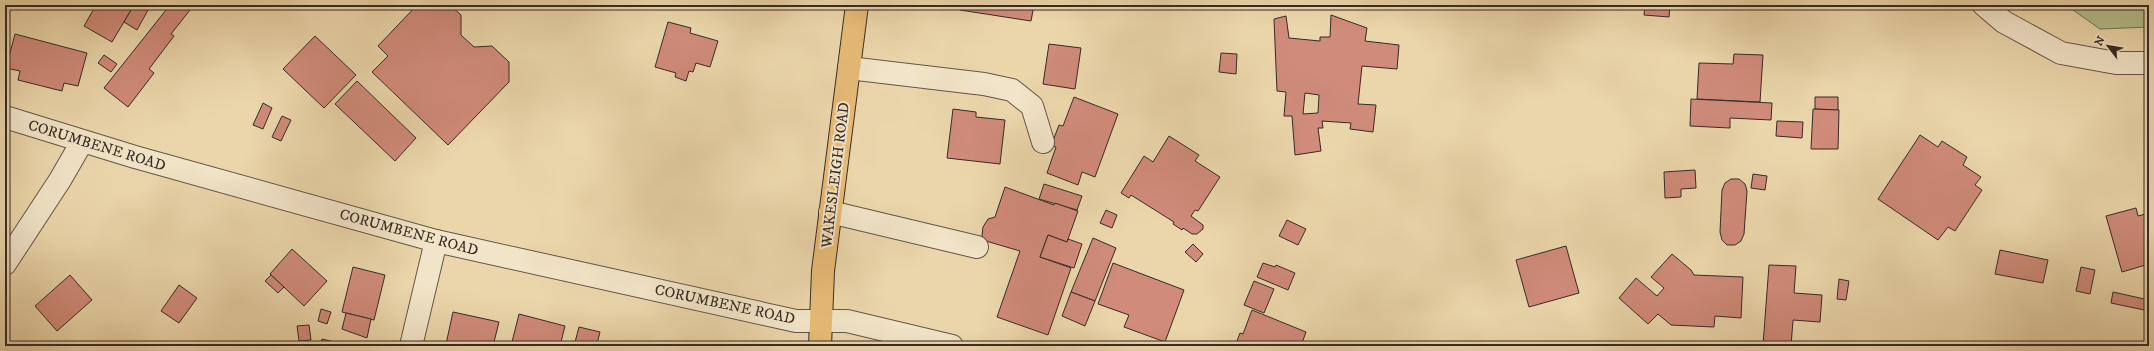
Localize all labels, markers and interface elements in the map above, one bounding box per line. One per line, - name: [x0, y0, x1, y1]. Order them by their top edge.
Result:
- north arrow: [2088, 26, 2128, 66]
- text: N: [2092, 34, 2109, 49]
- street label: WAKESLEIGH ROAD: [817, 101, 854, 250]
- street label: CORUMBENE ROAD: [26, 116, 168, 175]
- street label: CORUMBENE ROAD: [337, 205, 480, 260]
- street label: CORUMBENE ROAD: [653, 280, 797, 329]

